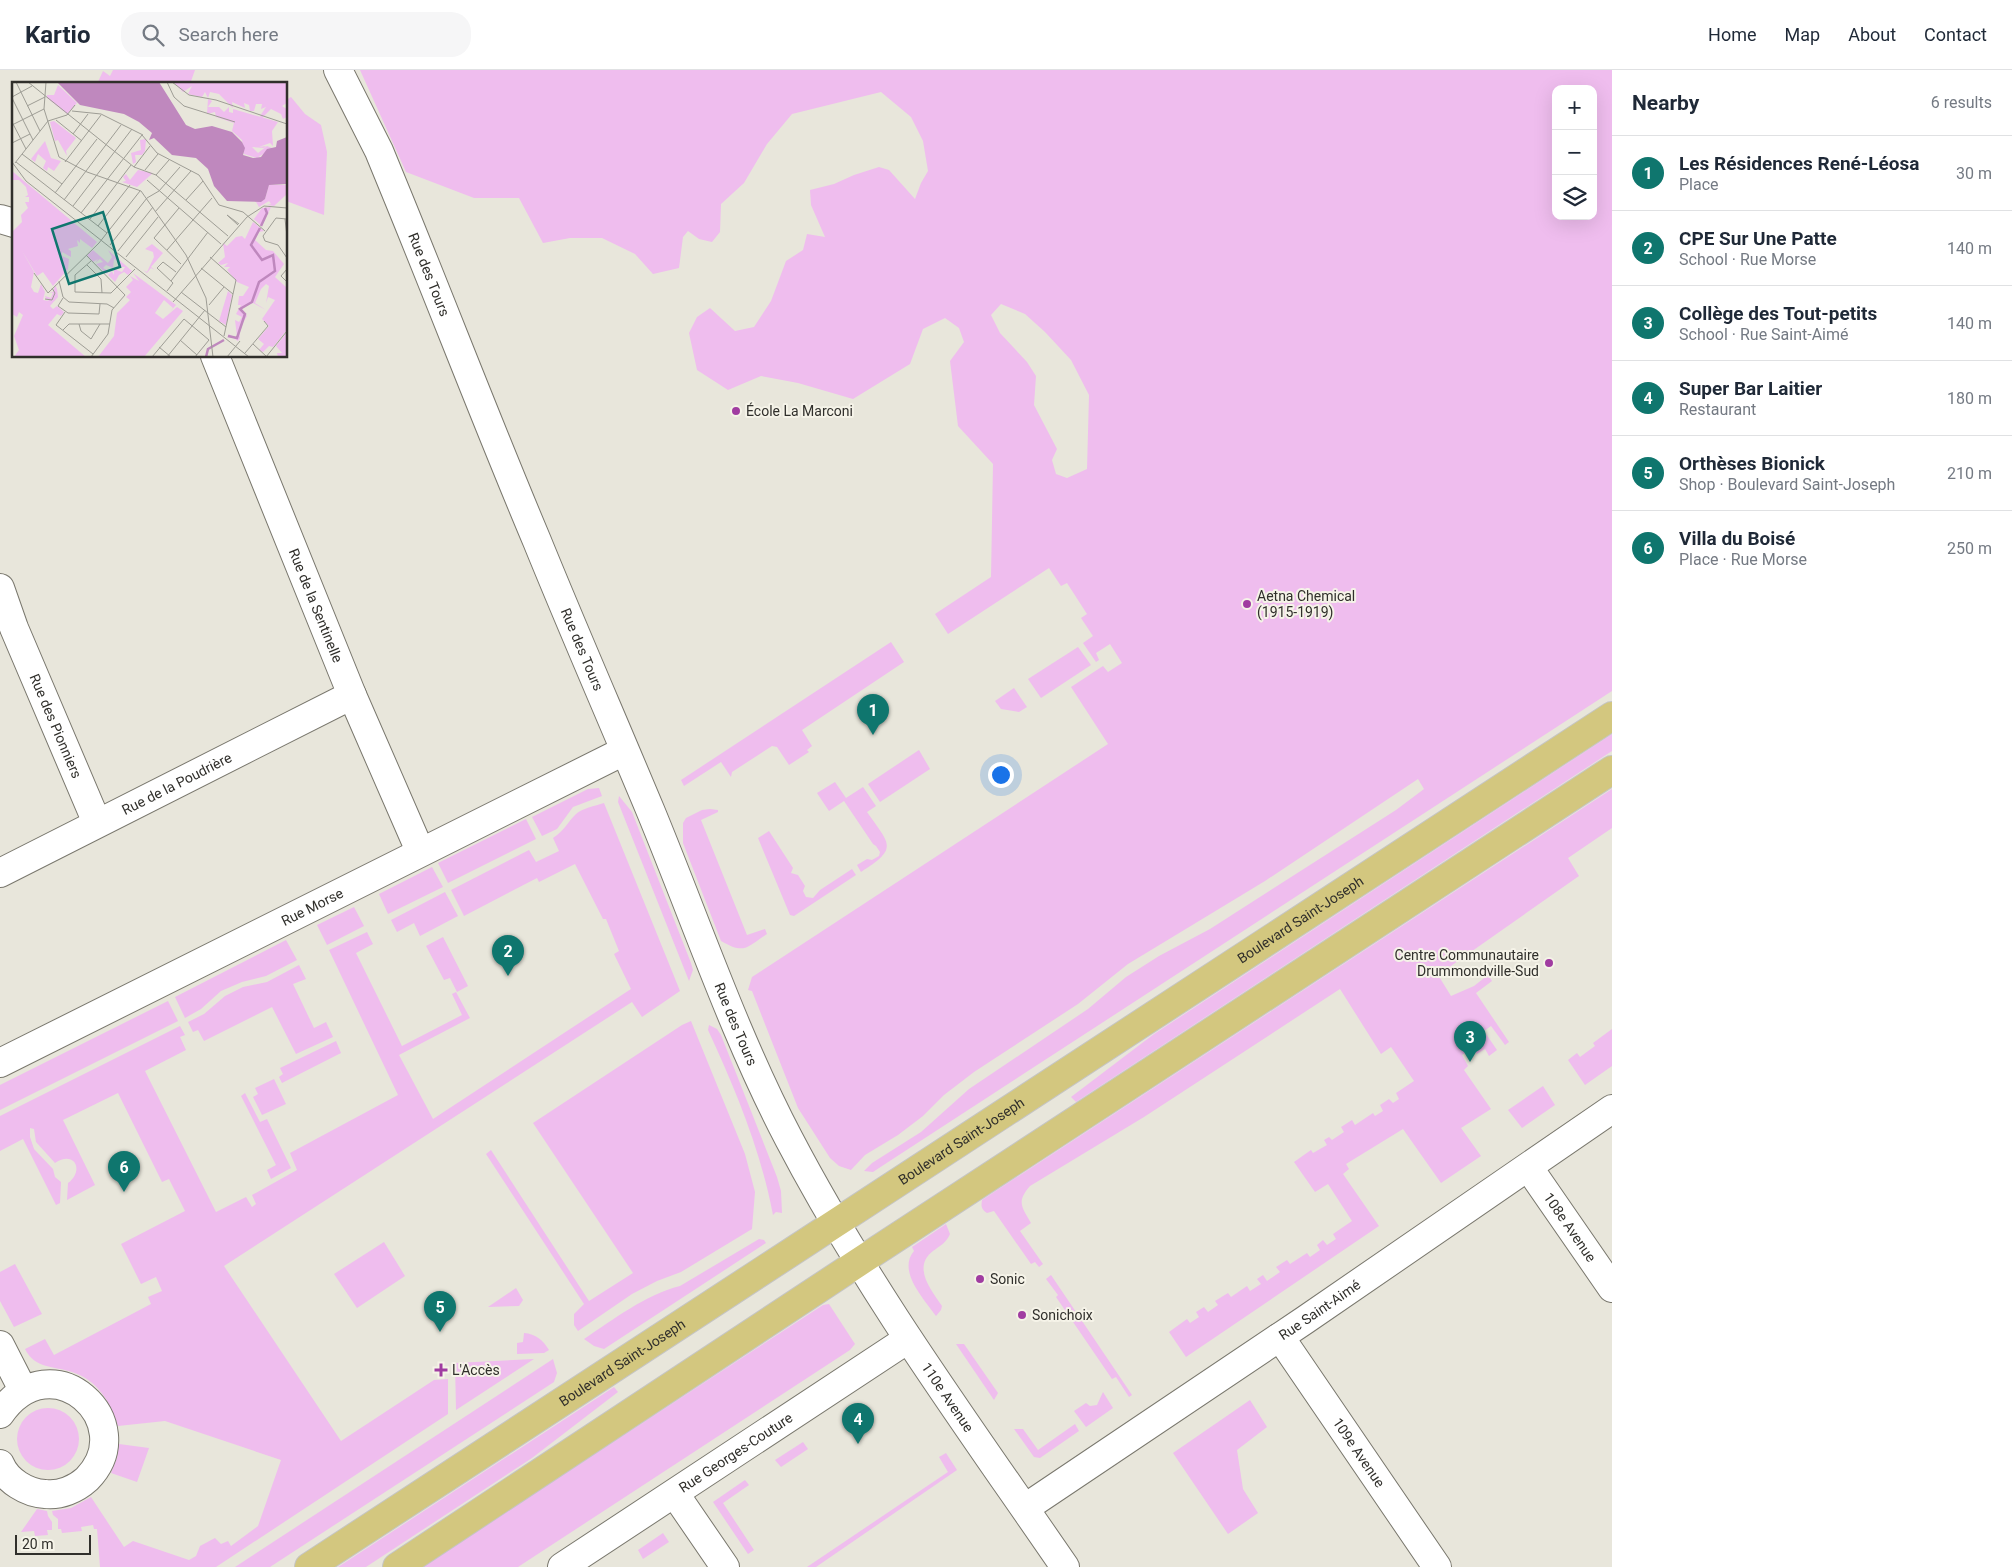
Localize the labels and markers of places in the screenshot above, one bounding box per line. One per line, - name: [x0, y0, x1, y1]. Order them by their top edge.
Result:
- place label: École La Marconi: [746, 402, 853, 419]
- marker: École La Marconi: [730, 405, 742, 417]
- place label: Aetna Chemical (1915-1919): [1257, 588, 1355, 621]
- marker: Aetna Chemical (1915-1919): [1241, 598, 1253, 610]
- pin: 1: [857, 694, 889, 735]
- pin: 2: [492, 935, 524, 976]
- place label: Centre Communautaire Drummondville-Sud: [1395, 947, 1539, 979]
- marker: Centre Communautaire Drummondville-Sud: [1543, 957, 1555, 969]
- pin: 3: [1454, 1021, 1486, 1062]
- pin: 6: [108, 1151, 140, 1192]
- place label: Sonic: [990, 1271, 1025, 1287]
- marker: Sonic: [974, 1273, 986, 1285]
- pin: 5: [424, 1291, 456, 1332]
- place label: Sonichoix: [1032, 1307, 1093, 1323]
- marker: Sonichoix: [1016, 1309, 1028, 1321]
- place label: L'Accès: [452, 1362, 500, 1378]
- marker: L'Accès: [434, 1363, 448, 1377]
- pin: 4: [842, 1403, 874, 1444]

